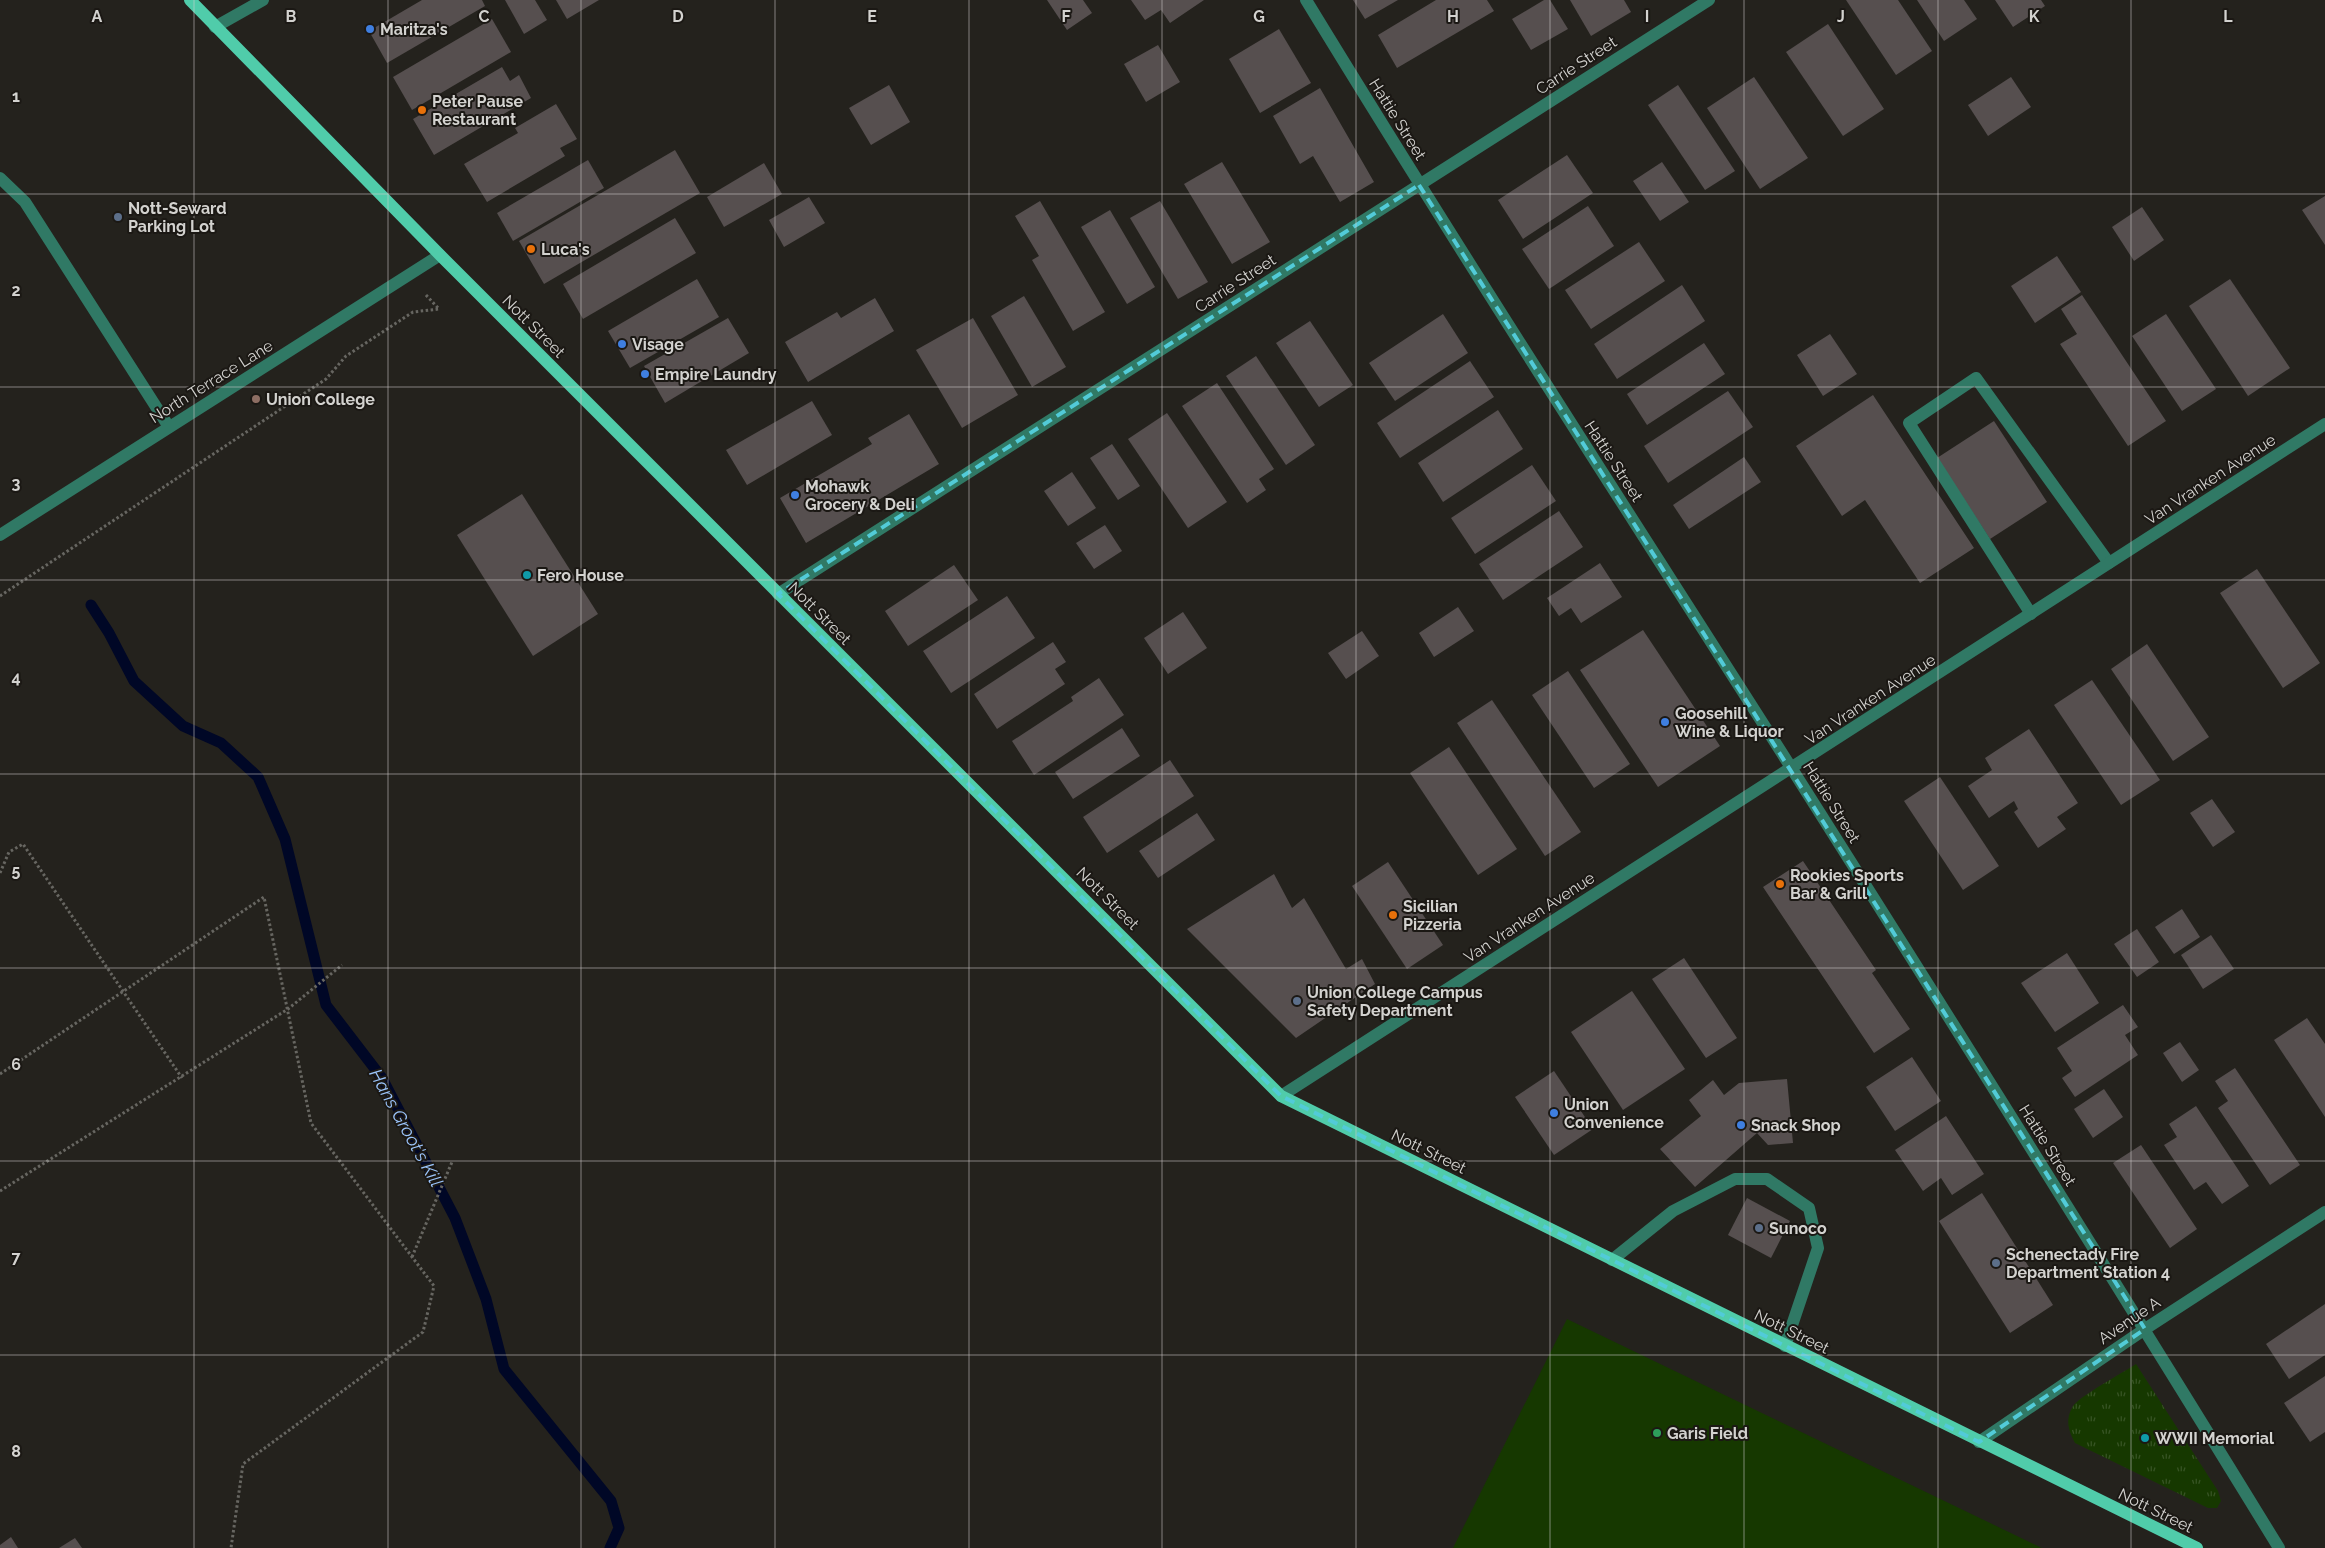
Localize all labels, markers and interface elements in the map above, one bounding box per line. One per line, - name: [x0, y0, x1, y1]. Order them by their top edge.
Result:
- text: A: [92, 7, 103, 26]
- text: B: [286, 7, 297, 26]
- text: C: [479, 7, 490, 26]
- text: D: [672, 7, 684, 26]
- text: E: [867, 7, 877, 26]
- text: F: [1061, 7, 1071, 26]
- text: G: [1253, 7, 1265, 26]
- text: H: [1447, 7, 1459, 26]
- text: I: [1645, 7, 1649, 26]
- text: J: [1837, 7, 1845, 26]
- text: K: [2029, 7, 2040, 26]
- text: L: [2223, 7, 2233, 26]
- place label: Maritza's: [380, 20, 448, 39]
- marker: Maritza's: [364, 23, 376, 35]
- street label: Carrie Street: [1532, 32, 1621, 99]
- street label: Hattie Street: [1365, 75, 1430, 164]
- text: 1: [12, 87, 20, 106]
- place label: Peter Pause Restaurant: [432, 92, 523, 129]
- marker: Peter Pause Restaurant: [416, 104, 428, 116]
- place label: Nott-Seward Parking Lot: [128, 199, 227, 236]
- marker: Nott-Seward Parking Lot: [112, 211, 124, 223]
- place label: Luca's: [541, 240, 590, 259]
- marker: Luca's: [525, 243, 537, 255]
- street label: Carrie Street: [1191, 250, 1280, 317]
- text: 2: [11, 281, 21, 300]
- street label: Nott Street: [498, 291, 569, 362]
- place label: Visage: [632, 335, 684, 354]
- street label: North Terrace Lane: [146, 336, 276, 427]
- marker: Visage: [616, 338, 628, 350]
- place label: Empire Laundry: [655, 365, 777, 384]
- marker: Empire Laundry: [639, 368, 651, 380]
- place label: Union College: [266, 390, 375, 409]
- marker: Union College: [250, 393, 262, 405]
- street label: Hattie Street: [1580, 417, 1647, 506]
- street label: Van Vranken Avenue: [2141, 430, 2279, 529]
- text: 3: [12, 474, 21, 493]
- place label: Mohawk Grocery & Deli: [805, 477, 915, 514]
- marker: Mohawk Grocery & Deli: [789, 489, 801, 501]
- place label: Fero House: [537, 566, 624, 585]
- marker: Fero House: [521, 569, 533, 581]
- street label: Nott Street: [784, 578, 855, 649]
- street label: Van Vranken Avenue: [1801, 650, 1939, 749]
- text: 4: [11, 668, 21, 687]
- place label: Goosehill Wine & Liquor: [1675, 704, 1784, 741]
- marker: Goosehill Wine & Liquor: [1659, 716, 1671, 728]
- street label: Hattie Street: [1799, 758, 1864, 847]
- text: 5: [12, 861, 21, 880]
- street label: Nott Street: [1072, 863, 1143, 934]
- place label: Rookies Sports Bar & Grill: [1790, 866, 1904, 903]
- street label: Van Vranken Avenue: [1460, 868, 1598, 967]
- marker: Rookies Sports Bar & Grill: [1774, 878, 1786, 890]
- place label: Sicilian Pizzeria: [1403, 897, 1462, 934]
- marker: Sicilian Pizzeria: [1387, 909, 1399, 921]
- place label: Union College Campus Safety Department: [1307, 983, 1483, 1020]
- marker: Union College Campus Safety Department: [1291, 995, 1303, 1007]
- text: 6: [11, 1055, 21, 1074]
- water label: Hans Groot's Kill: [365, 1065, 448, 1191]
- place label: Union Convenience: [1564, 1095, 1664, 1132]
- street label: Hattie Street: [2015, 1101, 2080, 1190]
- marker: Union Convenience: [1548, 1107, 1560, 1119]
- place label: Snack Shop: [1751, 1116, 1841, 1135]
- marker: Snack Shop: [1735, 1119, 1747, 1131]
- street label: Nott Street: [1388, 1125, 1470, 1178]
- place label: Sunoco: [1769, 1219, 1827, 1238]
- marker: Sunoco: [1753, 1222, 1765, 1234]
- place label: Schenectady Fire Department Station 4: [2006, 1245, 2170, 1282]
- text: 7: [12, 1248, 21, 1267]
- marker: Schenectady Fire Department Station 4: [1990, 1257, 2002, 1269]
- street label: Avenue A: [2095, 1293, 2164, 1348]
- street label: Nott Street: [1751, 1305, 1833, 1358]
- place label: Garis Field: [1667, 1424, 1748, 1443]
- marker: Garis Field: [1651, 1427, 1663, 1439]
- place label: WWII Memorial: [2155, 1429, 2275, 1448]
- marker: WWII Memorial: [2139, 1432, 2151, 1444]
- text: 8: [11, 1442, 21, 1461]
- street label: Nott Street: [2115, 1484, 2197, 1537]

